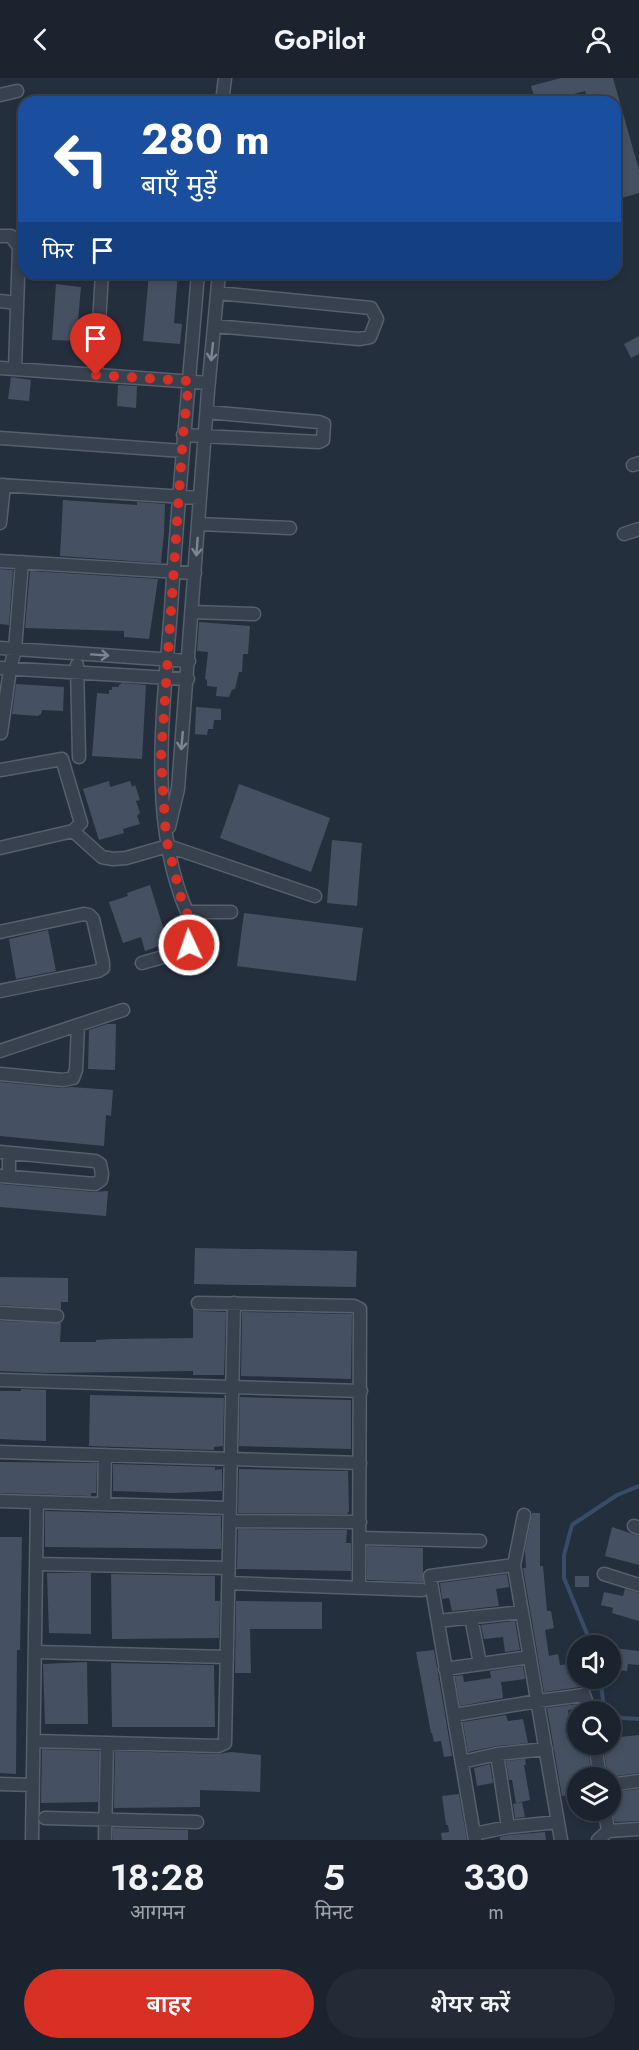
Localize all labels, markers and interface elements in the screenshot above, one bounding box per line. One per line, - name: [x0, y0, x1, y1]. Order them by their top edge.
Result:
- text: GoPilot: [274, 20, 365, 59]
- icon: back: [24, 23, 57, 56]
- icon: person: [582, 23, 615, 56]
- text: 280 m: [141, 109, 270, 170]
- icon: left: [42, 120, 120, 198]
- text: बाएँ मुड़ें: [141, 165, 217, 204]
- text: फिर: [42, 234, 74, 266]
- icon: arrive: [86, 234, 119, 267]
- pin: [70, 313, 121, 375]
- icon: arrive: [79, 322, 112, 355]
- one-way arrow: [206, 342, 217, 362]
- one-way arrow: [191, 536, 202, 556]
- one-way arrow: [90, 650, 110, 661]
- one-way arrow: [176, 731, 187, 750]
- position arrow: [157, 913, 221, 977]
- map controls: [567, 1635, 621, 1821]
- button: sound: [567, 1635, 621, 1689]
- button: search: [567, 1701, 621, 1755]
- button: layers: [567, 1767, 621, 1821]
- text: 18:28: [110, 1851, 205, 1903]
- text: 5: [323, 1851, 345, 1903]
- text: 330: [463, 1851, 529, 1903]
- text: आगमन: [130, 1898, 185, 1927]
- text: मिनट: [315, 1898, 353, 1927]
- text: m: [488, 1898, 504, 1927]
- button: बाहर: [24, 1969, 314, 2038]
- button: शेयर करें: [326, 1969, 615, 2038]

